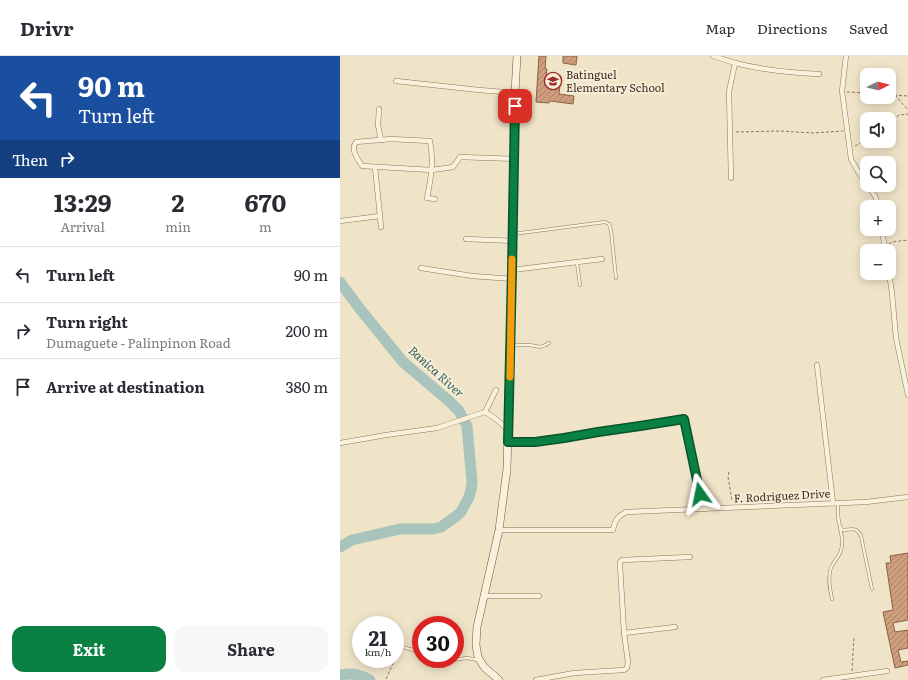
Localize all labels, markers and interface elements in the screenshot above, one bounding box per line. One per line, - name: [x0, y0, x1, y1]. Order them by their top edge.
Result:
- text: Drivr: [20, 14, 74, 42]
- text: Map: [705, 18, 735, 38]
- text: Directions: [757, 18, 827, 38]
- text: Saved: [849, 18, 888, 38]
- text: 90 m: [78, 64, 145, 106]
- place label: Batinguel Elementary School: [566, 66, 665, 95]
- north arrow: [860, 68, 896, 104]
- map controls: [860, 68, 896, 280]
- school or university icon: Batinguel Elementary School: [543, 71, 563, 91]
- icon: left: [12, 72, 64, 124]
- pin: [498, 89, 532, 123]
- icon: arrive: [504, 95, 526, 117]
- text: Turn left: [78, 102, 155, 129]
- button: sound: [860, 112, 896, 148]
- text: Then: [12, 148, 48, 171]
- icon: right: [56, 148, 78, 170]
- button: search: [860, 156, 896, 192]
- text: 13:29: [54, 184, 112, 219]
- text: 2: [172, 184, 184, 219]
- text: 670: [245, 184, 286, 219]
- button: +: [860, 200, 896, 236]
- text: Arrival: [60, 217, 105, 236]
- text: min: [165, 217, 191, 236]
- text: m: [259, 217, 272, 236]
- button: −: [860, 244, 896, 280]
- text: Turn left: [46, 263, 115, 286]
- text: 90 m: [294, 263, 328, 286]
- icon: left: [12, 264, 34, 286]
- text: Turn right: [46, 310, 128, 333]
- text: 200 m: [286, 319, 328, 342]
- icon: right: [12, 320, 34, 342]
- text: Dumaguete - Palinpinon Road: [46, 333, 231, 352]
- water label: Banica River: [405, 341, 469, 402]
- text: Arrive at destination: [46, 375, 205, 398]
- text: 380 m: [285, 375, 328, 398]
- icon: arrive: [12, 376, 34, 398]
- position arrow: [679, 473, 721, 515]
- street label: F. Rodriguez Drive: [733, 484, 831, 506]
- speed limit sign: 30: [412, 616, 464, 668]
- text: 21: [368, 622, 388, 652]
- button: Exit: [12, 626, 166, 672]
- button: Share: [174, 626, 328, 672]
- text: km/h: [365, 644, 391, 659]

